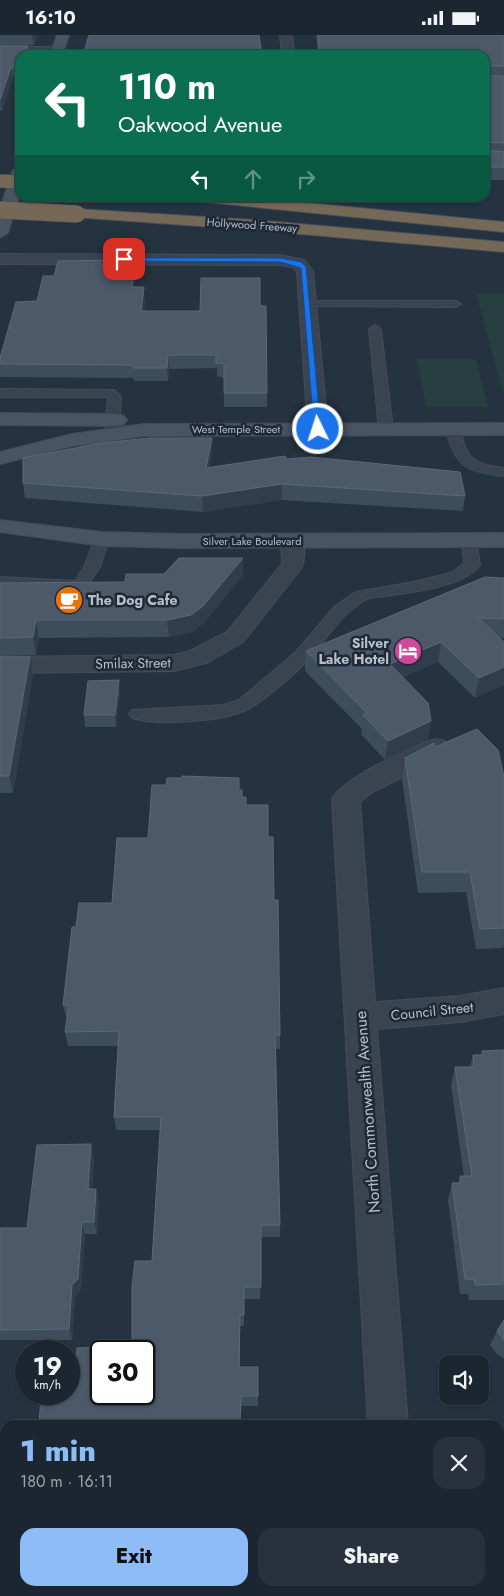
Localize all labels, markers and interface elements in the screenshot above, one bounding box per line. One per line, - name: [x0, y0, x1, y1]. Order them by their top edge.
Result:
- text: 16:10: [25, 4, 76, 31]
- text: 110 m: [118, 62, 216, 112]
- icon: left: [35, 70, 100, 135]
- text: Oakwood Avenue: [118, 108, 282, 140]
- icon: left: [186, 165, 214, 193]
- icon: ahead: [239, 165, 267, 193]
- icon: right: [292, 165, 320, 193]
- street label: Hollywood Freeway: [206, 214, 298, 236]
- pin: [103, 238, 145, 280]
- icon: arrive: [110, 245, 138, 273]
- position arrow: [291, 402, 343, 454]
- street label: West Temple Street: [192, 421, 281, 437]
- street label: Silver Lake Boulevard: [203, 533, 301, 549]
- cafe icon: The Dog Cafe: [54, 585, 84, 615]
- place label: The Dog Cafe: [88, 590, 178, 610]
- place label: Silver Lake Hotel: [318, 633, 389, 669]
- hotel icon: Silver Lake Hotel: [393, 636, 423, 666]
- street label: Smilax Street: [95, 652, 172, 674]
- street label: Council Street: [390, 997, 475, 1025]
- street label: North Commonwealth Avenue: [349, 1010, 386, 1214]
- speed limit sign: 30: [90, 1340, 155, 1405]
- text: 19: [33, 1348, 62, 1384]
- map controls: [439, 1355, 489, 1405]
- button: sound: [439, 1355, 489, 1405]
- text: km/h: [34, 1376, 61, 1394]
- text: 1 min: [20, 1429, 96, 1472]
- button: close: [433, 1437, 485, 1489]
- text: 180 m · 16:11: [20, 1470, 113, 1493]
- button: Exit: [20, 1528, 248, 1586]
- button: Share: [258, 1528, 485, 1586]

